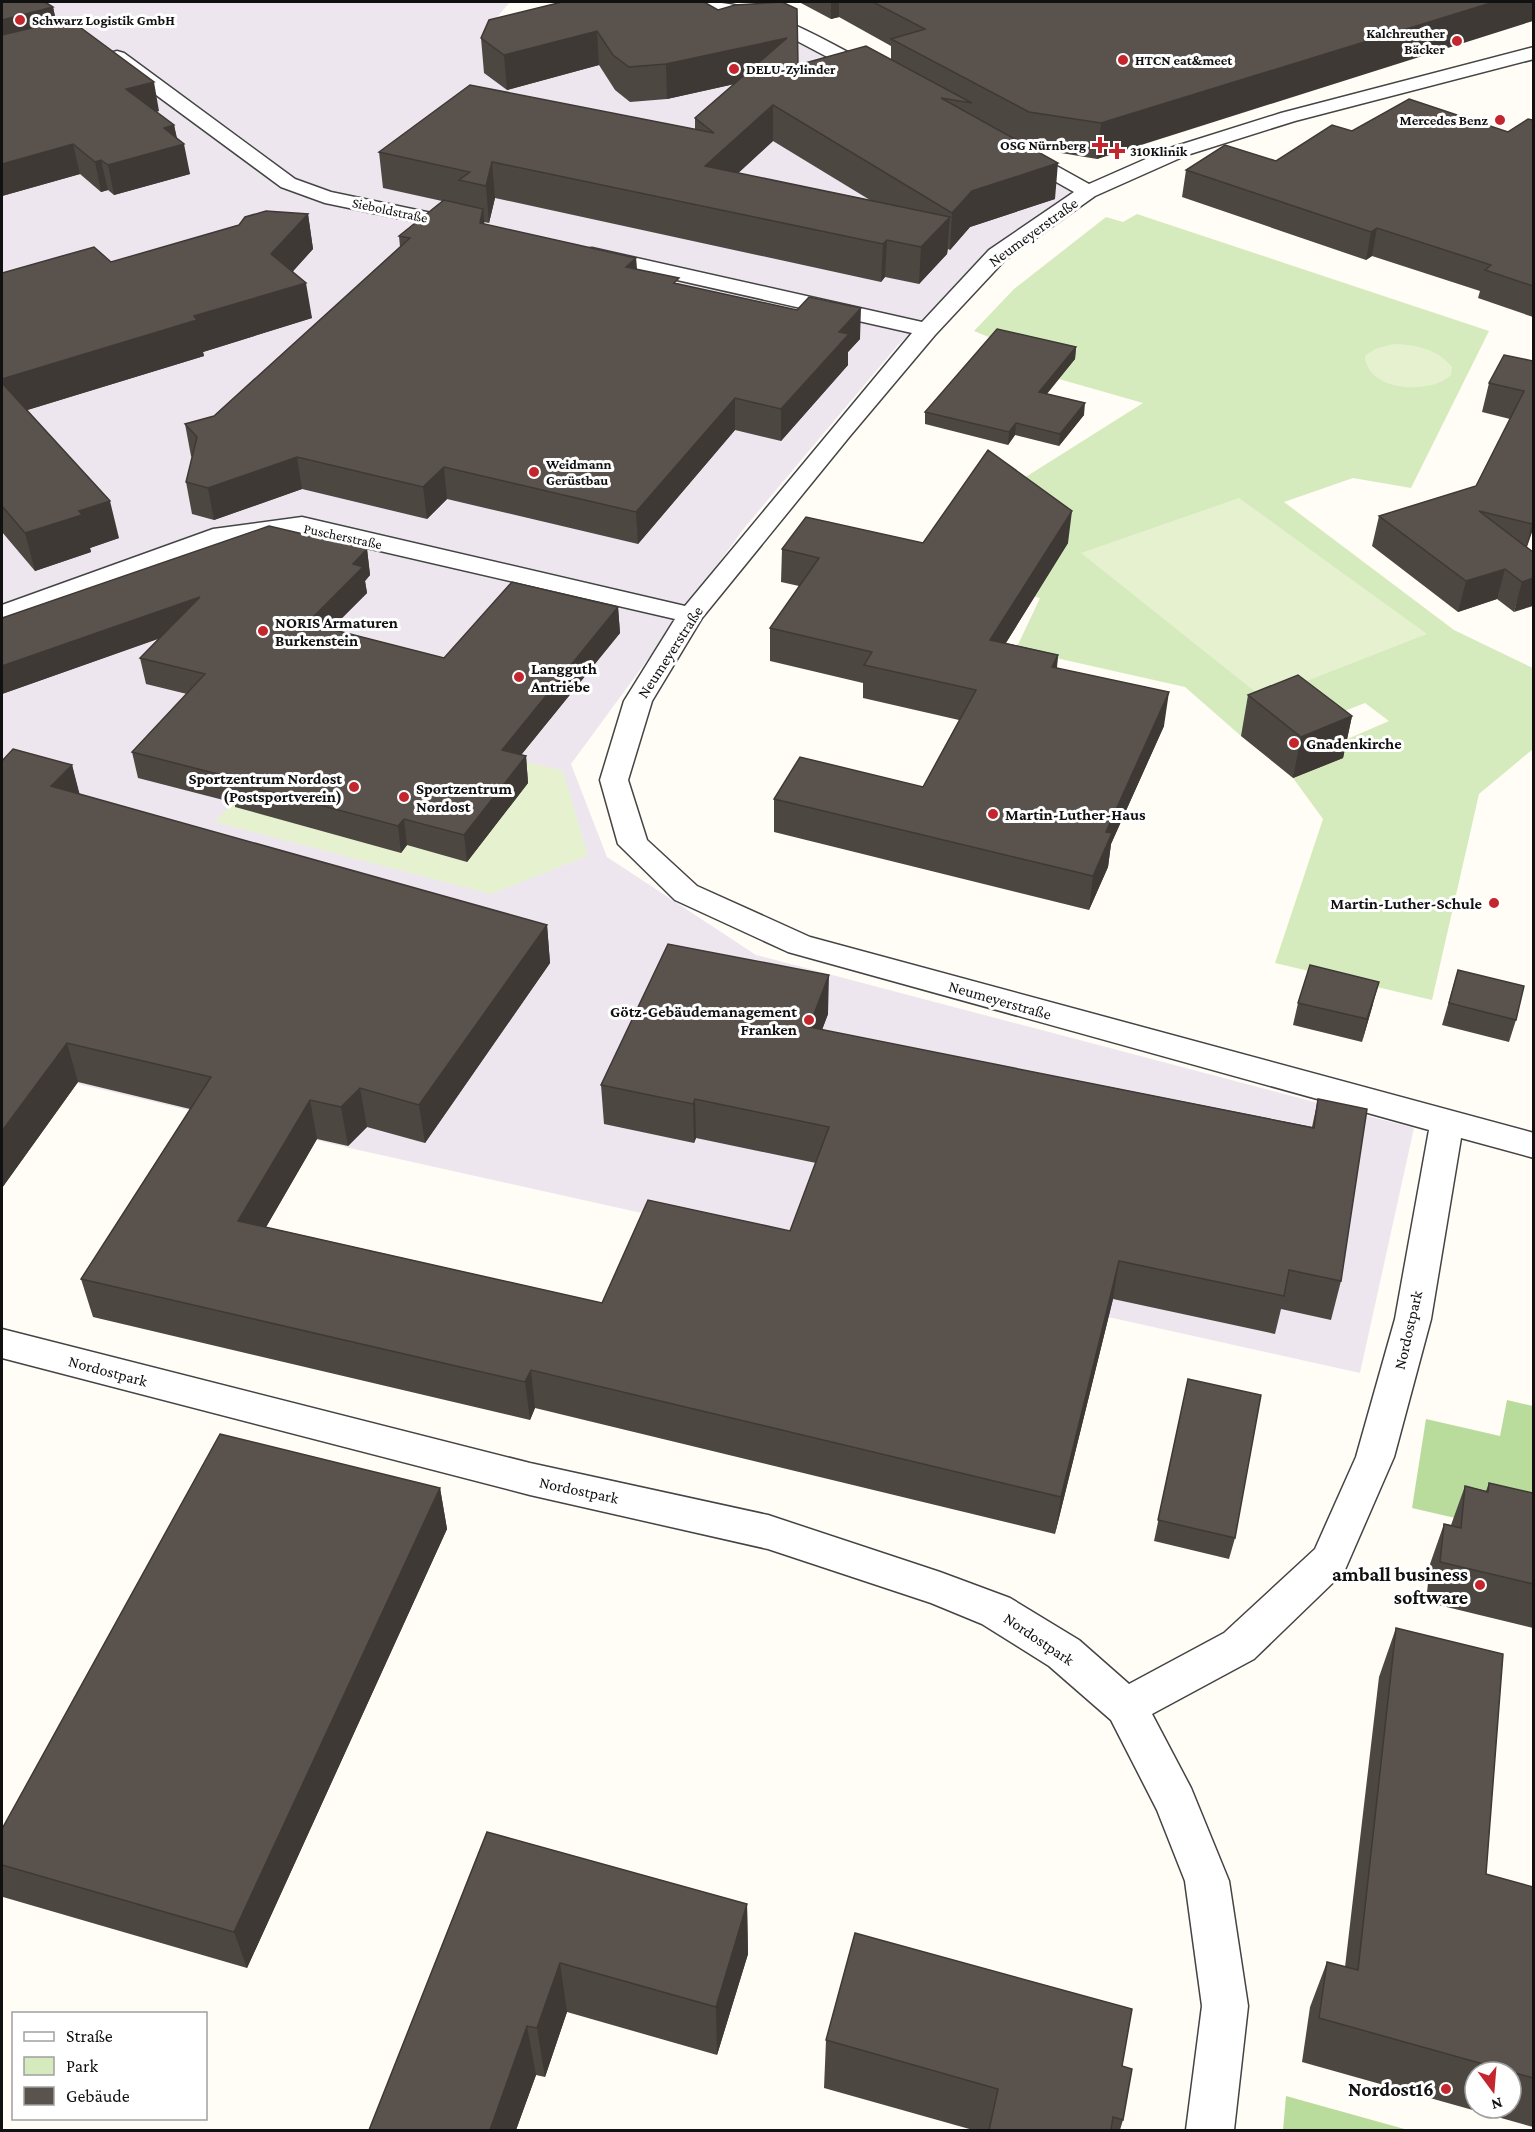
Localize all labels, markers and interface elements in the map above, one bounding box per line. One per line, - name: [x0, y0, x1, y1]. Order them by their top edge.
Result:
- place label: Schwarz Logistik GmbH: [32, 12, 175, 28]
- marker: Schwarz Logistik GmbH: [13, 13, 27, 27]
- place label: Kalchreuther Bäcker: [1366, 25, 1445, 57]
- marker: Kalchreuther Bäcker: [1450, 34, 1464, 48]
- place label: HTCN eat&meet: [1135, 52, 1233, 68]
- marker: HTCN eat&meet: [1116, 53, 1130, 67]
- place label: DELU-Zylinder: [746, 61, 836, 77]
- marker: DELU-Zylinder: [727, 62, 741, 76]
- place label: Mercedes Benz: [1400, 112, 1489, 128]
- marker: Mercedes Benz: [1493, 113, 1507, 127]
- marker: OSG Nürnberg: [1091, 136, 1109, 154]
- place label: OSG Nürnberg: [1000, 137, 1086, 153]
- marker: 310Klinik: [1108, 142, 1126, 160]
- place label: 310Klinik: [1130, 143, 1188, 159]
- street label: Sieboldstraße: [351, 194, 429, 226]
- street label: Neumeyerstraße: [985, 194, 1081, 271]
- place label: Weidmann Gerüstbau: [545, 456, 612, 488]
- marker: Weidmann Gerüstbau: [527, 465, 541, 479]
- street label: Puscherstraße: [302, 520, 384, 552]
- street label: Neumeyerstraße: [634, 603, 707, 702]
- place label: NORIS Armaturen Burkenstein: [275, 614, 398, 649]
- marker: NORIS Armaturen Burkenstein: [256, 624, 270, 638]
- place label: Langguth Antriebe: [530, 660, 597, 695]
- marker: Langguth Antriebe: [512, 670, 526, 684]
- place label: Gnadenkirche: [1306, 735, 1402, 752]
- marker: Gnadenkirche: [1287, 736, 1301, 750]
- place label: Sportzentrum Nordost (Postsportverein): [189, 770, 342, 806]
- marker: Sportzentrum Nordost (Postsportverein): [347, 780, 361, 794]
- place label: Sportzentrum Nordost: [416, 780, 512, 815]
- marker: Sportzentrum Nordost: [397, 790, 411, 804]
- place label: Martin-Luther-Haus: [1005, 806, 1146, 823]
- marker: Martin-Luther-Haus: [986, 807, 1000, 821]
- place label: Martin-Luther-Schule: [1330, 895, 1483, 912]
- marker: Martin-Luther-Schule: [1487, 896, 1501, 910]
- street label: Neumeyerstraße: [946, 977, 1053, 1024]
- place label: Götz-Gebäudemanagement Franken: [610, 1003, 797, 1038]
- marker: Götz-Gebäudemanagement Franken: [802, 1013, 816, 1027]
- street label: Nordostpark: [1391, 1288, 1426, 1371]
- street label: Nordostpark: [67, 1352, 150, 1391]
- street label: Nordostpark: [538, 1473, 621, 1508]
- place label: amball business software: [1332, 1563, 1468, 1608]
- marker: amball business software: [1473, 1578, 1487, 1592]
- street label: Nordostpark: [1000, 1609, 1077, 1670]
- legend: [12, 2012, 207, 2120]
- text: Straße: [66, 2026, 113, 2046]
- text: Park: [66, 2056, 98, 2076]
- north arrow: [1463, 2060, 1523, 2120]
- place label: Nordost16: [1348, 2078, 1434, 2100]
- marker: Nordost16: [1439, 2082, 1453, 2096]
- text: Gebäude: [66, 2086, 130, 2106]
- text: N: [1489, 2094, 1505, 2114]

